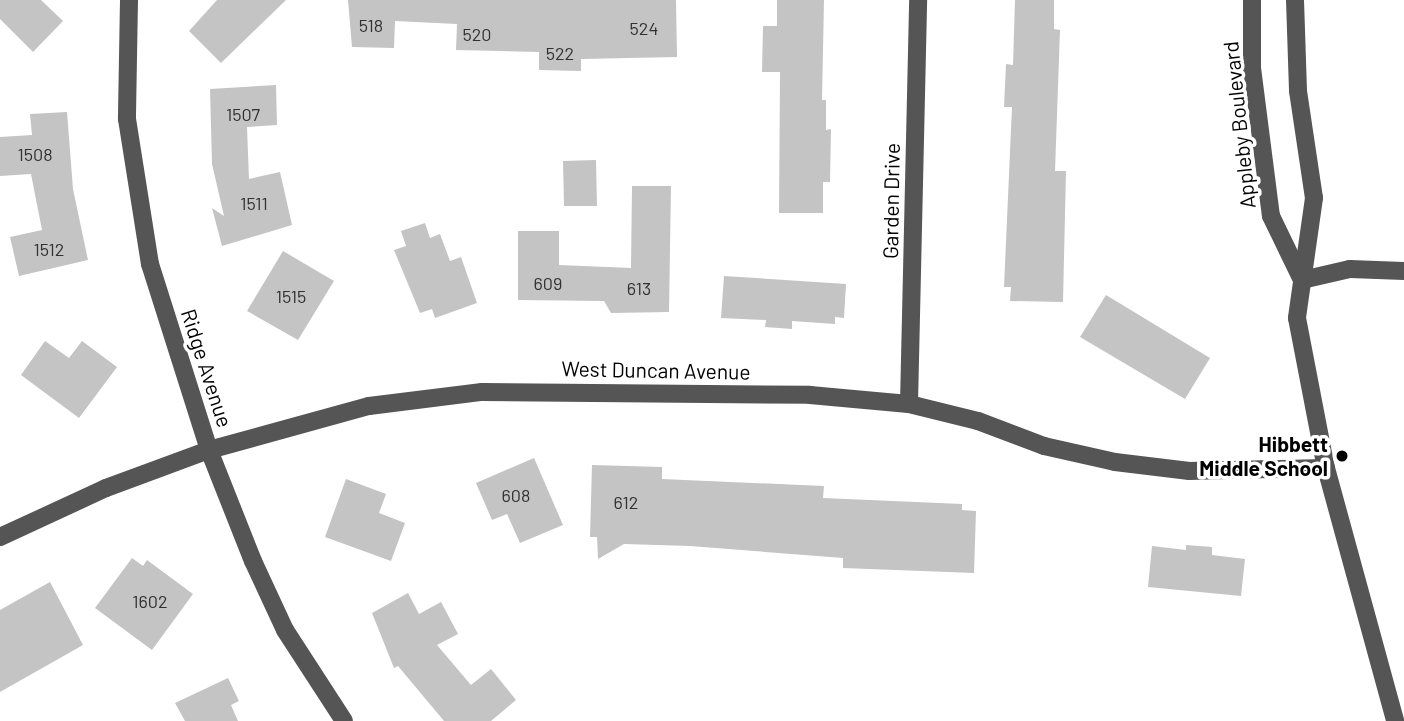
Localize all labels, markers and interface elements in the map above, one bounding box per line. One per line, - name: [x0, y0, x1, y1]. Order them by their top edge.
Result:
- house number: 518: [359, 14, 383, 36]
- house number: 524: [630, 17, 658, 39]
- house number: 520: [462, 23, 492, 45]
- street label: Appleby Boulevard: [1218, 40, 1260, 210]
- house number: 522: [546, 42, 574, 64]
- house number: 1507: [226, 103, 260, 125]
- house number: 1508: [17, 143, 53, 165]
- street label: Garden Drive: [877, 143, 905, 259]
- house number: 1511: [240, 192, 268, 214]
- house number: 1512: [34, 238, 64, 260]
- house number: 609: [534, 272, 562, 294]
- house number: 613: [627, 277, 651, 299]
- house number: 1515: [276, 285, 306, 307]
- street label: Ridge Avenue: [176, 306, 238, 430]
- street label: West Duncan Avenue: [561, 356, 751, 384]
- place label: Hibbett Middle School: [1199, 431, 1328, 481]
- marker: Hibbett Middle School: [1334, 448, 1350, 464]
- house number: 608: [502, 484, 530, 506]
- house number: 612: [614, 491, 638, 513]
- house number: 1602: [132, 590, 168, 612]

